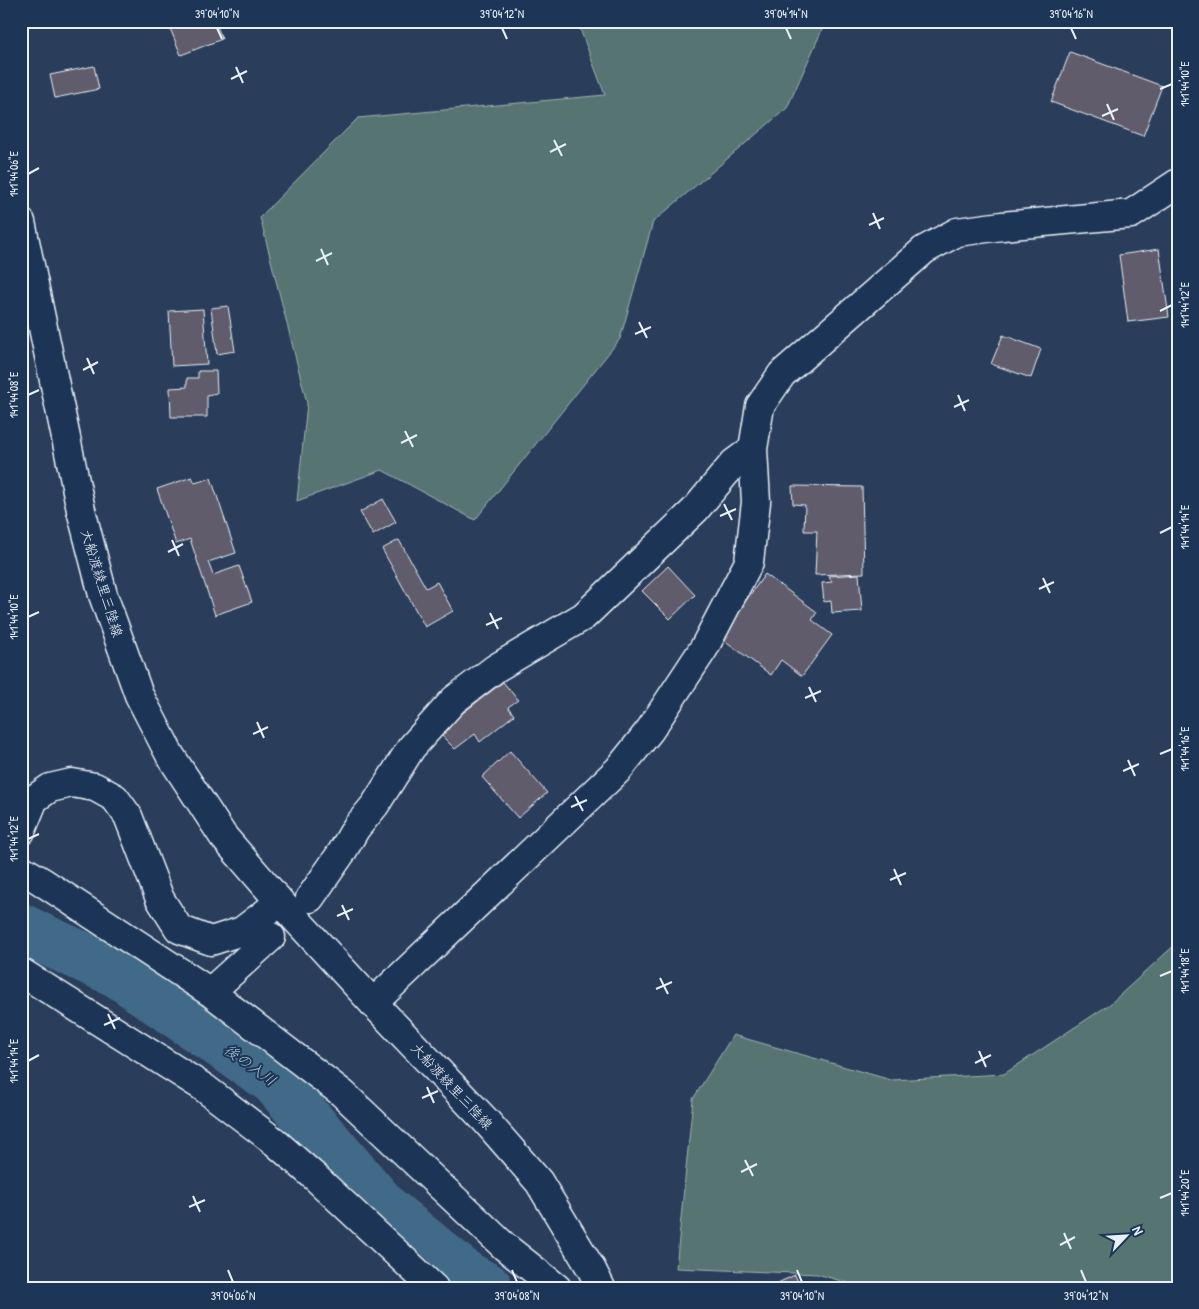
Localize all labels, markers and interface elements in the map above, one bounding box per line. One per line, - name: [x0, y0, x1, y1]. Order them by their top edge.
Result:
- text: 39°04'10"N: [195, 5, 239, 22]
- text: 39°04'12"N: [480, 5, 524, 22]
- text: 39°04'14"N: [764, 5, 808, 22]
- text: 39°04'16"N: [1049, 5, 1093, 22]
- text: 141°44'10"E: [1176, 60, 1193, 107]
- text: 141°44'06"E: [5, 150, 22, 197]
- text: 141°44'12"E: [1176, 281, 1193, 328]
- text: 141°44'08"E: [5, 371, 22, 418]
- text: 141°44'14"E: [1176, 504, 1193, 549]
- street label: 大船渡綾里三陸線: [77, 527, 128, 639]
- text: 141°44'10"E: [5, 593, 22, 640]
- text: 141°44'16"E: [1176, 726, 1193, 772]
- text: 141°44'12"E: [5, 815, 22, 862]
- text: 141°44'18"E: [1176, 948, 1193, 994]
- text: 141°44'14"E: [5, 1038, 22, 1083]
- water label: 後の入川: [220, 1038, 281, 1091]
- street label: 大船渡綾里三陸線: [407, 1038, 498, 1133]
- text: 141°44'20"E: [1176, 1169, 1193, 1216]
- north arrow: [1102, 1212, 1152, 1262]
- text: N: [1128, 1223, 1149, 1238]
- text: 39°04'06"N: [211, 1287, 255, 1304]
- text: 39°04'08"N: [494, 1287, 540, 1304]
- text: 39°04'10"N: [780, 1287, 824, 1304]
- text: 39°04'12"N: [1064, 1287, 1108, 1304]

